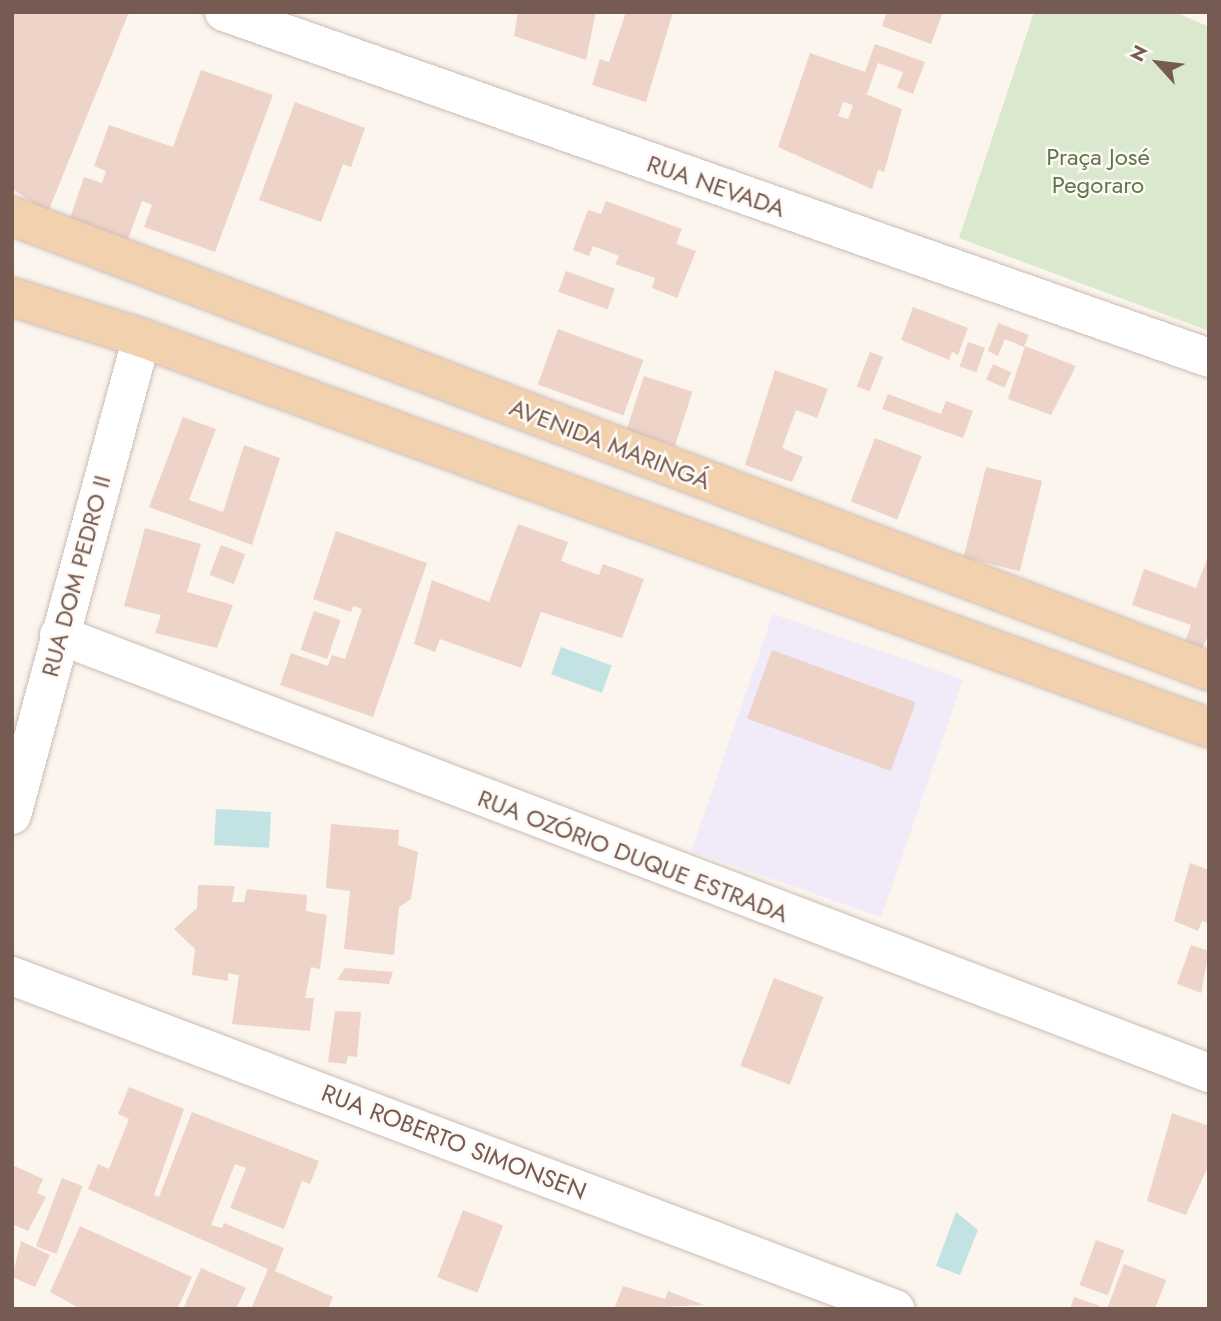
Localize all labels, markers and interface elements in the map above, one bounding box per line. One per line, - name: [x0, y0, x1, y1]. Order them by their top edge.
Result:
- north arrow: [1123, 28, 1193, 98]
- text: N: [1123, 40, 1154, 66]
- park label: Praça José Pegoraro: [1046, 143, 1150, 199]
- street label: RUA NEVADA: [643, 149, 789, 223]
- street label: AVENIDA MARINGÁ: [506, 392, 714, 496]
- street label: RUA DOM PEDRO II: [35, 472, 117, 680]
- street label: RUA OZÓRIO DUQUE ESTRADA: [474, 783, 792, 929]
- street label: RUA ROBERTO SIMONSEN: [318, 1078, 590, 1206]

